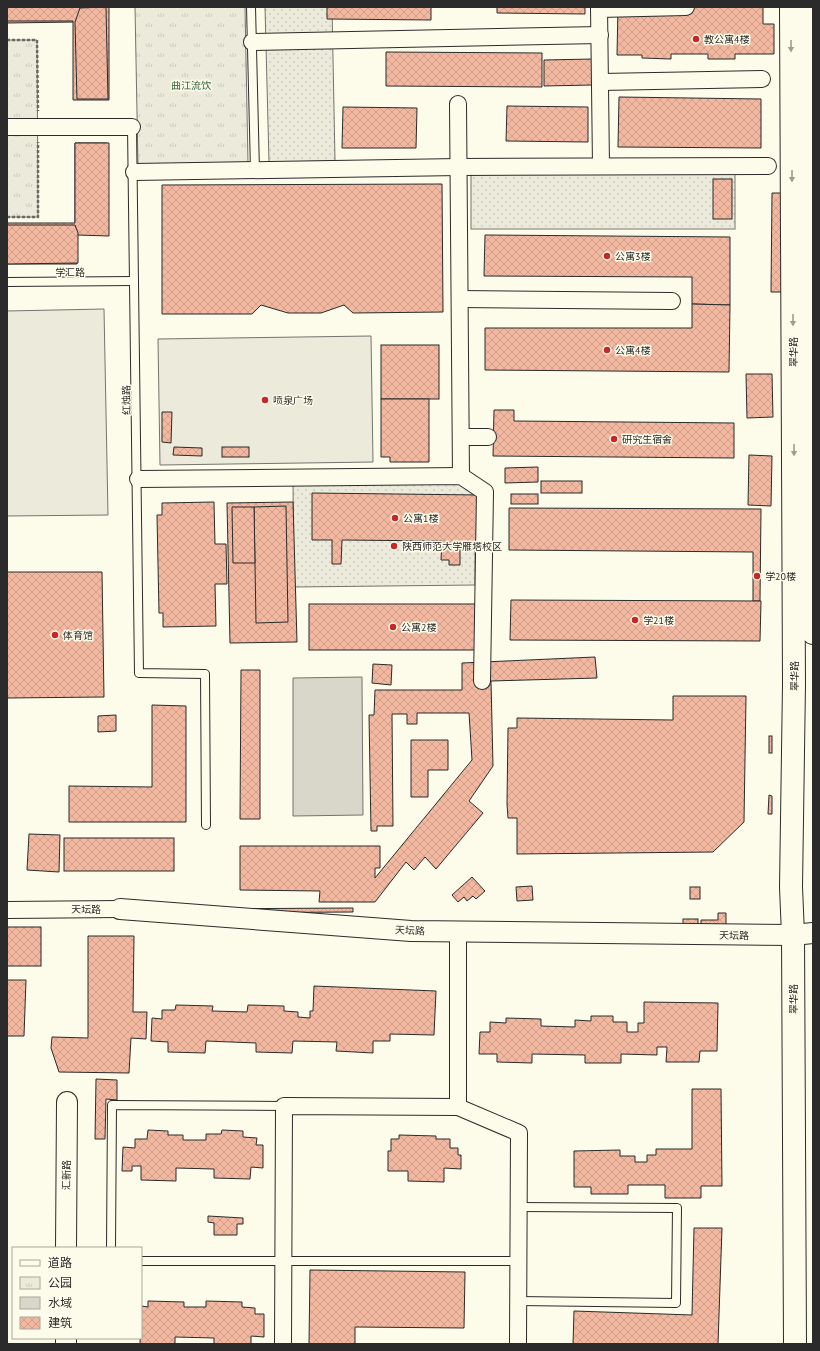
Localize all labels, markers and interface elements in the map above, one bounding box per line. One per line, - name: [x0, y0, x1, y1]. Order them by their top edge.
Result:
- place label: 教公寓4楼: [704, 33, 749, 46]
- marker: 教公寓4楼: [691, 34, 701, 44]
- one-way arrow: [788, 40, 795, 52]
- park label: 曲江流饮: [171, 79, 212, 92]
- one-way arrow: [789, 170, 795, 183]
- place label: 公寓3楼: [615, 250, 650, 263]
- marker: 公寓3楼: [602, 251, 612, 261]
- street label: 学汇路: [55, 266, 85, 279]
- one-way arrow: [790, 314, 796, 327]
- street label: 翠华路: [787, 337, 800, 367]
- place label: 公寓4楼: [615, 344, 650, 357]
- marker: 公寓4楼: [602, 345, 612, 355]
- street label: 红烛路: [120, 385, 133, 415]
- place label: 喷泉广场: [273, 394, 313, 407]
- marker: 喷泉广场: [260, 395, 270, 405]
- place label: 研究生宿舍: [622, 433, 672, 446]
- marker: 研究生宿舍: [609, 434, 619, 444]
- one-way arrow: [791, 444, 797, 457]
- place label: 公寓1楼: [403, 512, 438, 525]
- marker: 公寓1楼: [390, 513, 400, 523]
- place label: 陕西师范大学雁塔校区: [402, 540, 502, 553]
- marker: 陕西师范大学雁塔校区: [389, 541, 399, 551]
- place label: 学20楼: [765, 570, 796, 583]
- marker: 学20楼: [752, 571, 762, 581]
- place label: 学21楼: [643, 614, 674, 627]
- marker: 学21楼: [630, 615, 640, 625]
- place label: 公寓2楼: [401, 621, 436, 634]
- marker: 公寓2楼: [388, 622, 398, 632]
- place label: 体育馆: [63, 629, 93, 642]
- marker: 体育馆: [50, 630, 60, 640]
- street label: 翠华路: [788, 661, 801, 691]
- street label: 天坛路: [71, 903, 101, 916]
- street label: 天坛路: [395, 923, 425, 938]
- street label: 天坛路: [719, 929, 749, 942]
- street label: 翠华路: [787, 984, 800, 1014]
- street label: 汇新路: [60, 1160, 73, 1190]
- legend: [12, 1247, 142, 1339]
- text: 道路: [48, 1255, 72, 1270]
- text: 公园: [48, 1275, 72, 1290]
- text: 水域: [48, 1295, 72, 1310]
- text: 建筑: [48, 1315, 72, 1330]

